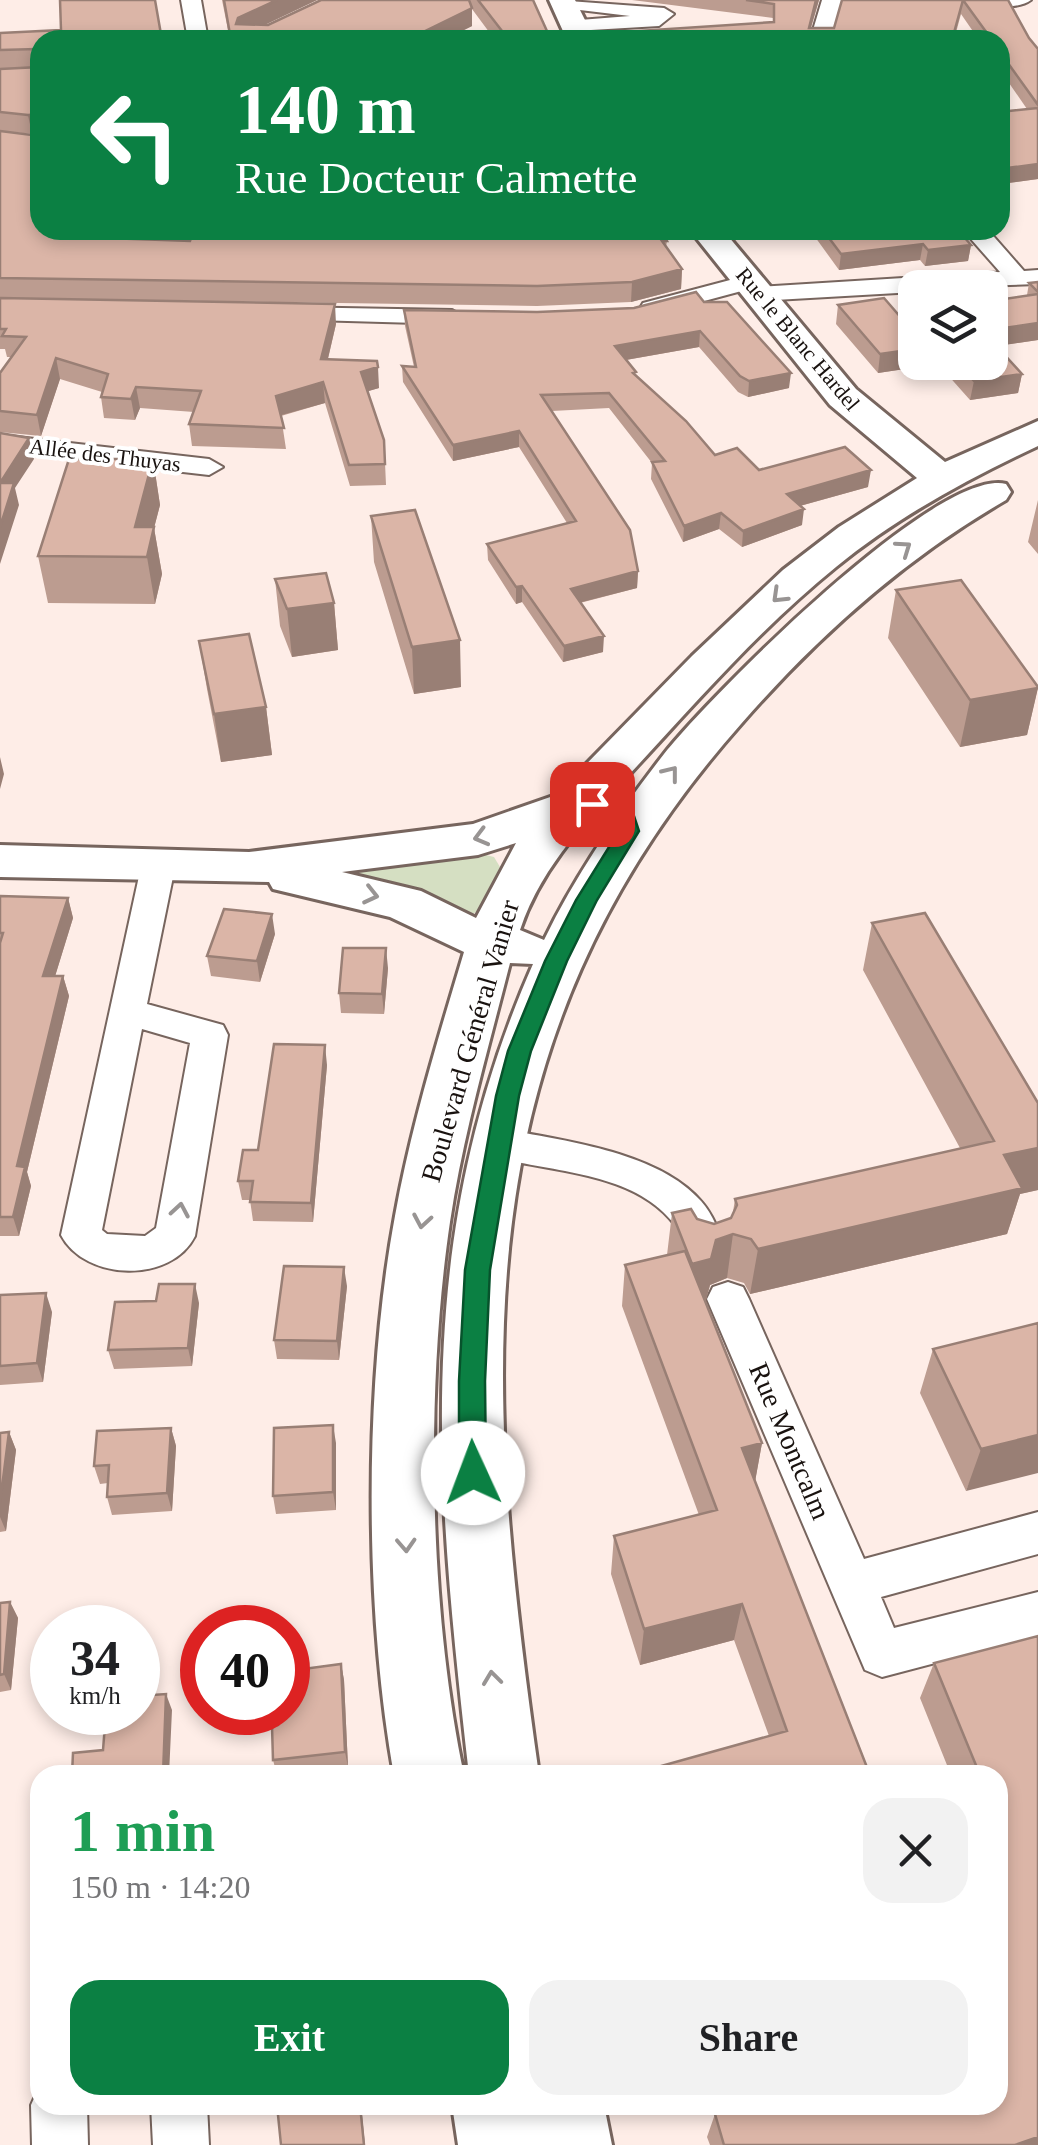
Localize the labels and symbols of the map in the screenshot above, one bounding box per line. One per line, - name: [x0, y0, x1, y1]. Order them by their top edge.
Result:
- street label: Rue le Blanc Hardel: [731, 262, 865, 416]
- street label: Allée des Thuyas: [28, 433, 182, 477]
- one-way arrow: [892, 542, 911, 560]
- one-way arrow: [773, 584, 791, 602]
- pin: [550, 762, 635, 847]
- one-way arrow: [659, 766, 677, 784]
- one-way arrow: [473, 825, 490, 846]
- one-way arrow: [362, 883, 379, 904]
- street label: Boulevard Général Vanier: [415, 896, 525, 1186]
- one-way arrow: [169, 1201, 190, 1218]
- one-way arrow: [412, 1213, 433, 1229]
- street label: Rue Montcalm: [743, 1358, 837, 1524]
- position arrow: [421, 1421, 525, 1525]
- one-way arrow: [395, 1537, 416, 1553]
- speed limit sign: 40: [180, 1605, 310, 1735]
- one-way arrow: [482, 1670, 503, 1687]

